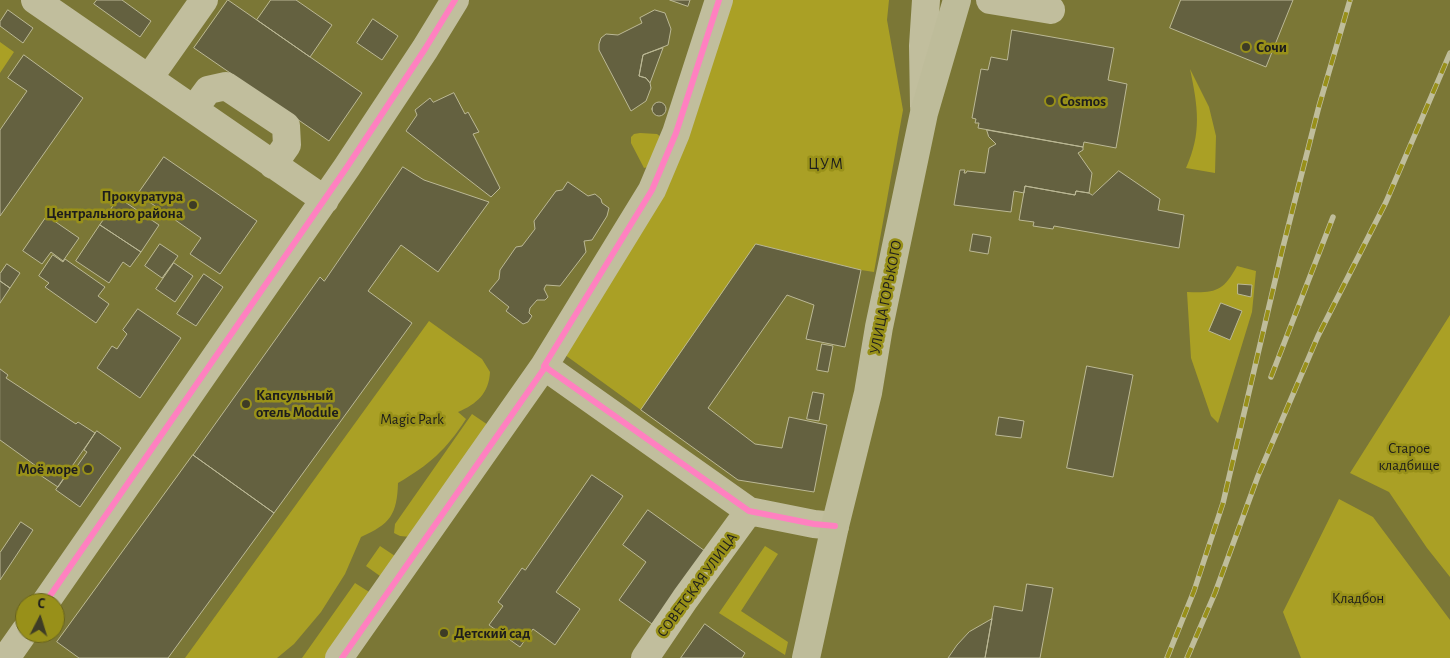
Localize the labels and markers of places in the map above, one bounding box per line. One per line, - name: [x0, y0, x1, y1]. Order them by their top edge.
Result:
- place label: Сочи: [1256, 38, 1287, 56]
- marker: Сочи: [1240, 41, 1252, 53]
- place label: Cosmos: [1060, 92, 1106, 110]
- marker: Cosmos: [1044, 95, 1056, 107]
- place label: Прокуратура Центрального района: [46, 187, 183, 222]
- marker: Прокуратура Центрального района: [187, 199, 199, 211]
- place label: Капсульный отель Module: [256, 386, 339, 421]
- marker: Капсульный отель Module: [240, 398, 252, 410]
- place label: Моё море: [18, 460, 78, 478]
- marker: Моё море: [82, 463, 94, 475]
- place label: Детский сад: [454, 624, 530, 642]
- marker: Детский сад: [438, 627, 450, 639]

